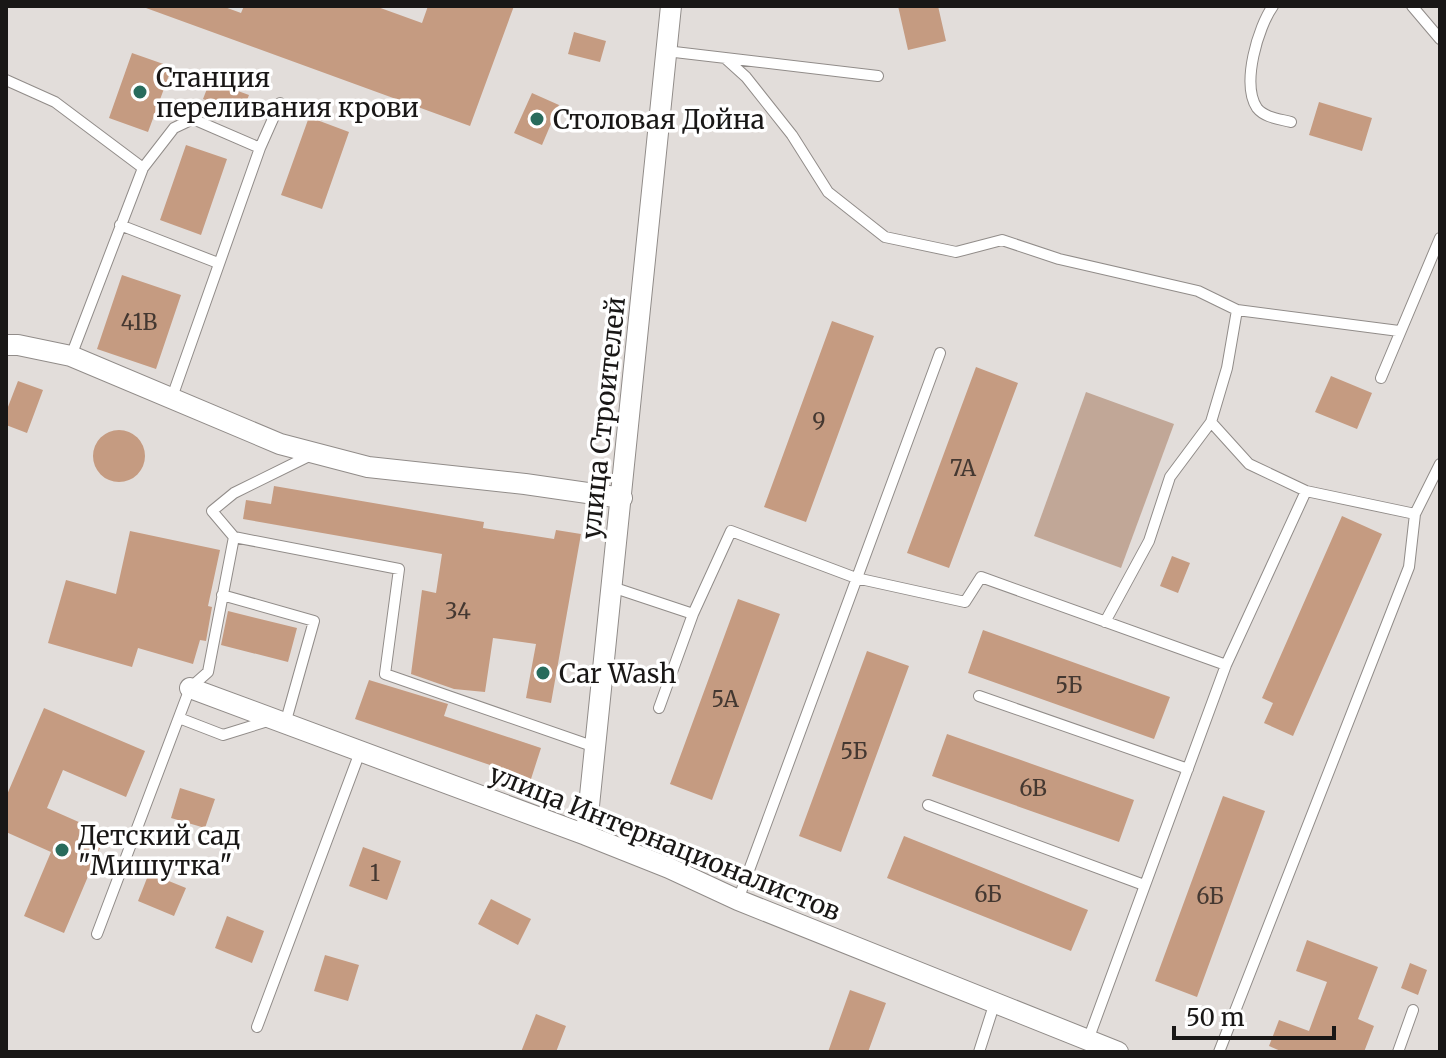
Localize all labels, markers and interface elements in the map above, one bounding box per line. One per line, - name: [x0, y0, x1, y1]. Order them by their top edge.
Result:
- place label: Станция переливания крови: [156, 61, 419, 124]
- marker: Станция переливания крови: [131, 83, 149, 101]
- place label: Столовая Дойна: [553, 103, 765, 136]
- marker: Столовая Дойна: [528, 110, 546, 128]
- street label: улица Строителей: [574, 295, 632, 541]
- house number: 41В: [121, 308, 157, 336]
- house number: 9: [812, 407, 826, 435]
- house number: 7А: [950, 454, 976, 482]
- house number: 34: [445, 597, 471, 625]
- place label: Car Wash: [559, 657, 676, 690]
- marker: Car Wash: [534, 664, 552, 682]
- house number: 5Б: [1055, 671, 1083, 699]
- house number: 5А: [711, 685, 739, 713]
- house number: 5Б: [840, 737, 868, 765]
- street label: улица Интернационалистов: [485, 756, 845, 928]
- house number: 6В: [1019, 774, 1047, 802]
- place label: Детский сад "Мишутка": [78, 819, 241, 882]
- marker: Детский сад "Мишутка": [53, 841, 71, 859]
- house number: 1: [370, 859, 380, 887]
- house number: 6Б: [974, 880, 1002, 908]
- house number: 6Б: [1196, 882, 1224, 910]
- scale bar: [1174, 990, 1334, 1040]
- text: 50 m: [1186, 1002, 1245, 1033]

